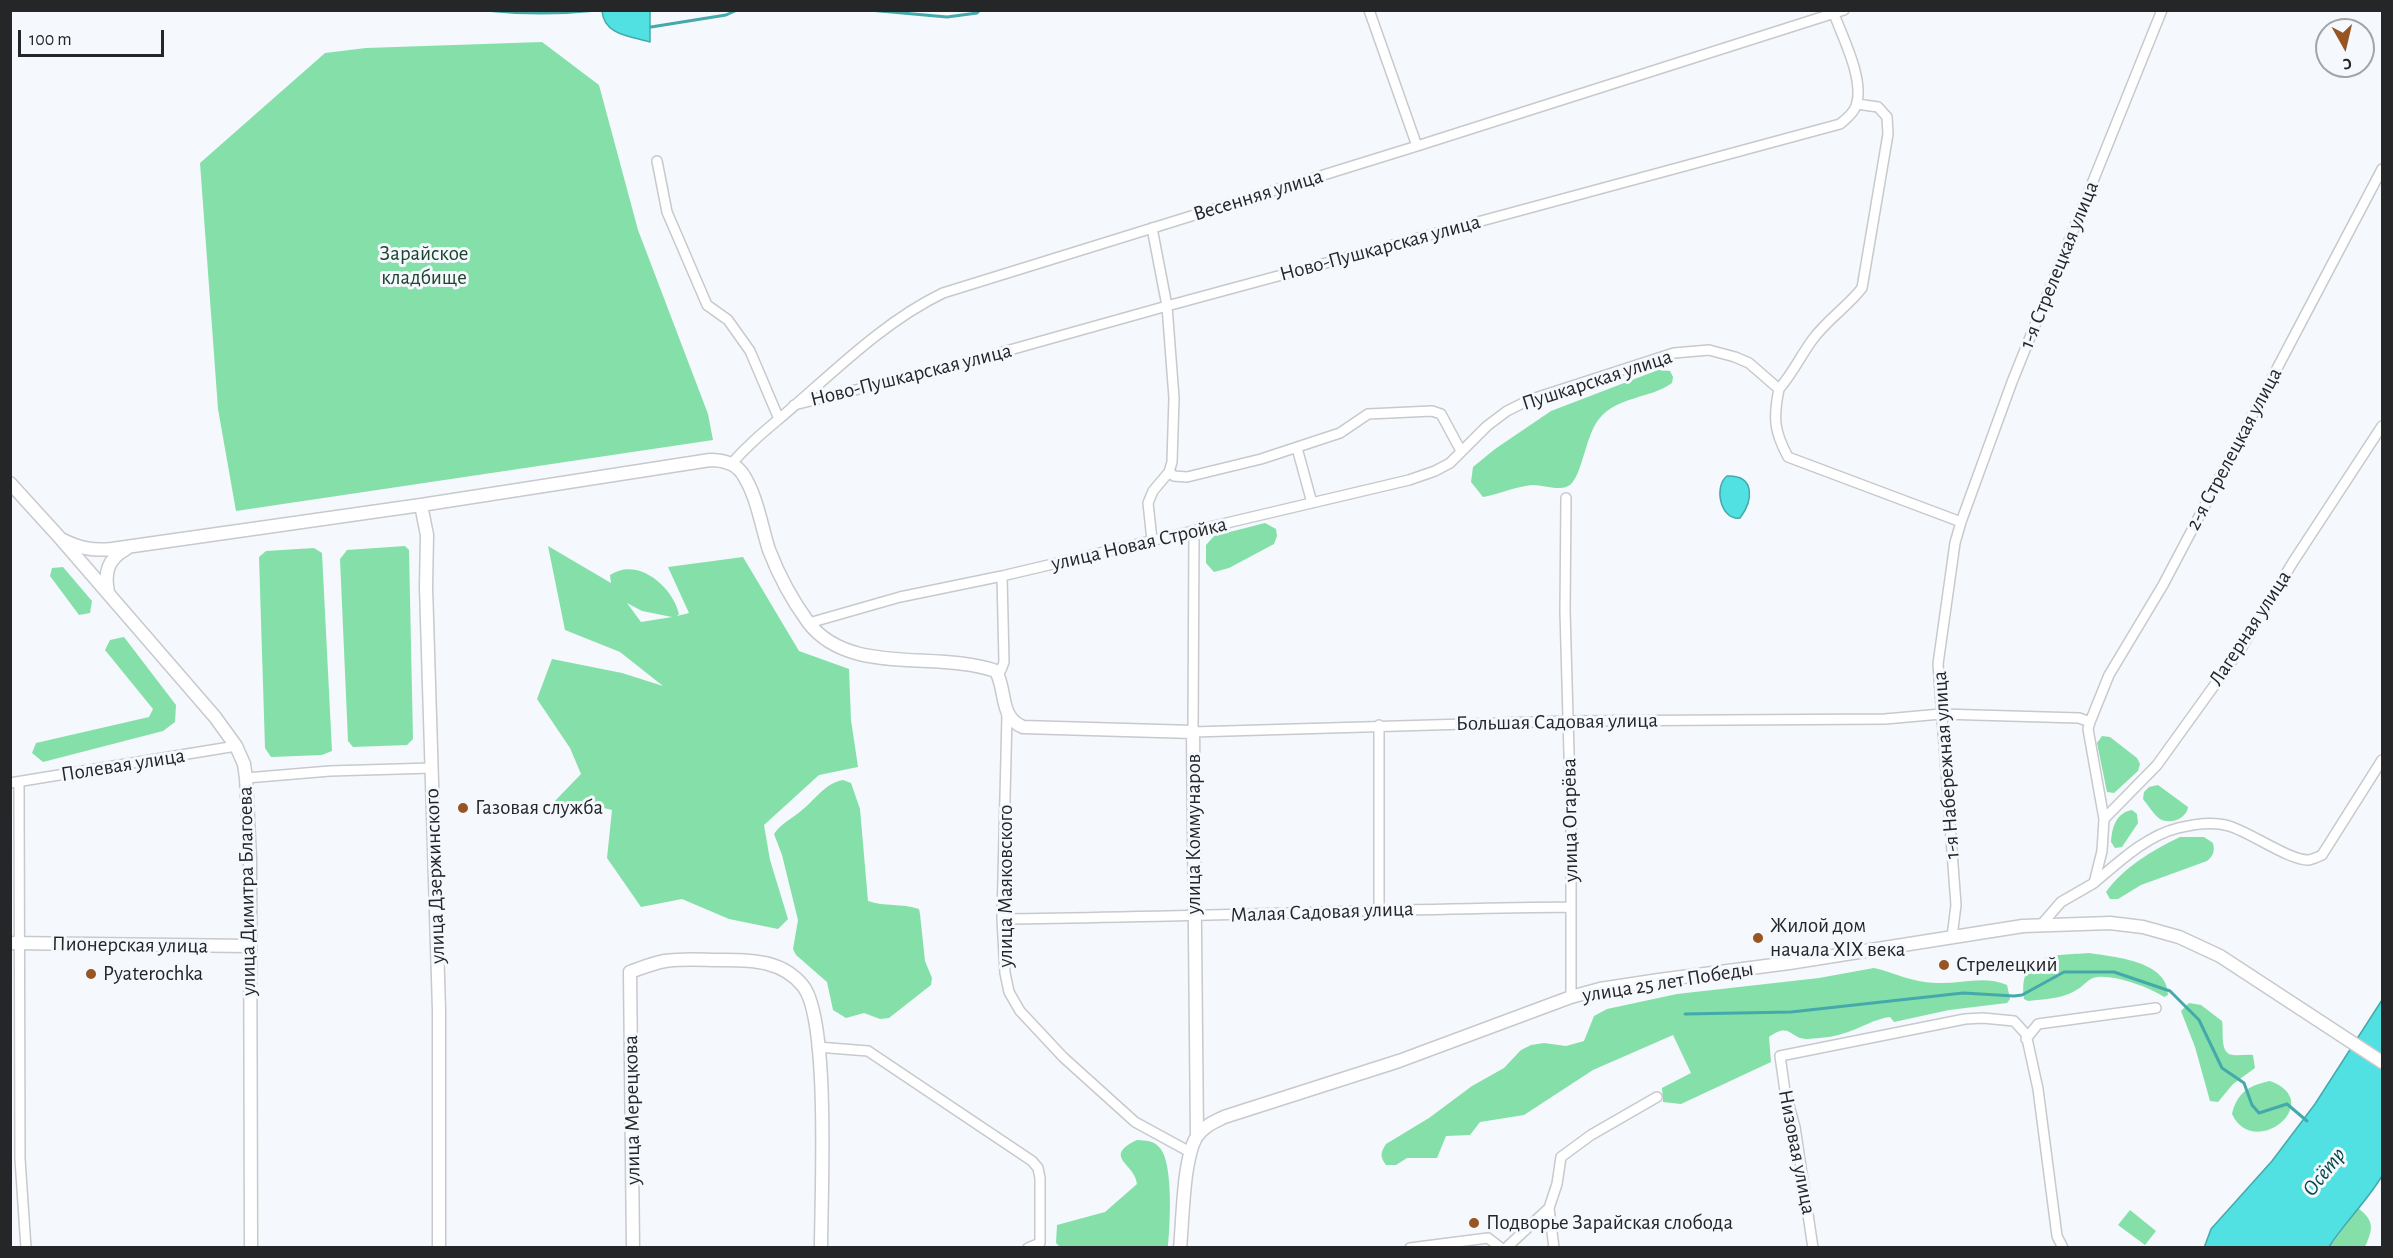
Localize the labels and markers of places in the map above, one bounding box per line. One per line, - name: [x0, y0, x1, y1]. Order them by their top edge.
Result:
- place label: Газовая служба: [475, 795, 603, 821]
- marker: Газовая служба: [456, 801, 470, 815]
- place label: Жилой дом начала XIX века: [1770, 913, 1905, 963]
- marker: Жилой дом начала XIX века: [1751, 931, 1765, 945]
- place label: Стрелецкий: [1956, 952, 2058, 978]
- marker: Стрелецкий: [1937, 958, 1951, 972]
- place label: Pyaterochka: [103, 961, 203, 987]
- marker: Pyaterochka: [84, 967, 98, 981]
- place label: Подворье Зарайская слобода: [1486, 1210, 1733, 1236]
- marker: Подворье Зарайская слобода: [1467, 1216, 1481, 1230]

